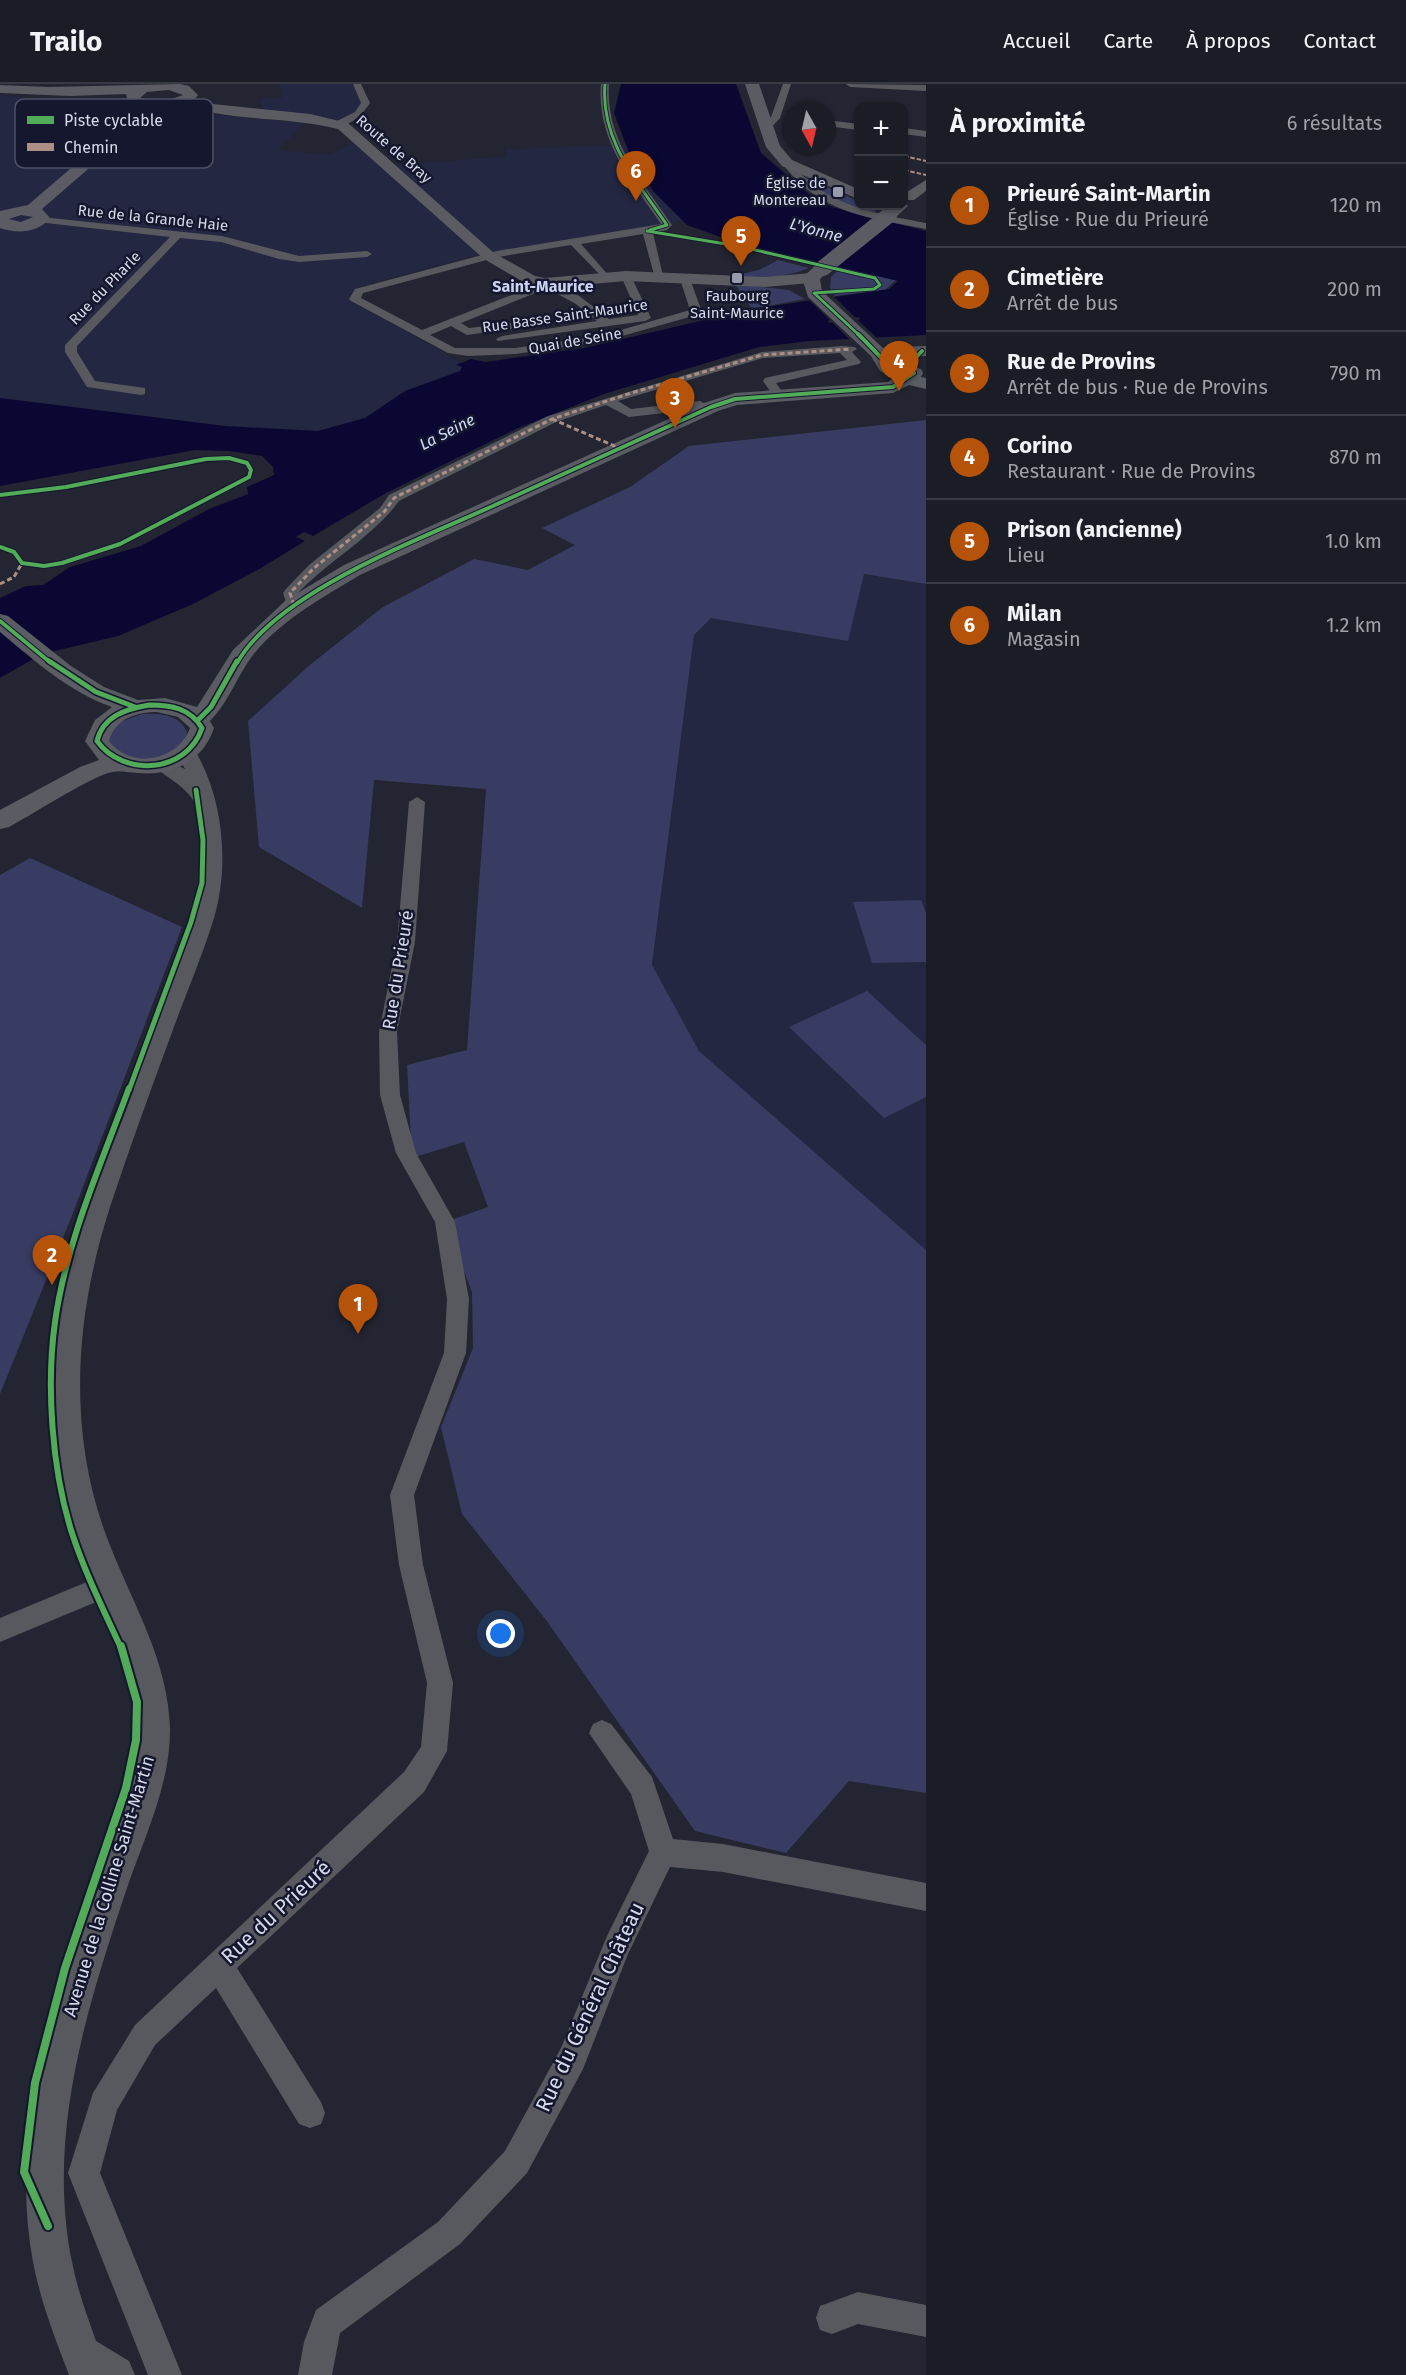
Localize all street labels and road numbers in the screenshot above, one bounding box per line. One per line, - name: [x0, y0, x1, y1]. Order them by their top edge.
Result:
- street label: Route de Bray: [352, 111, 436, 187]
- street label: Rue de la Grande Haie: [77, 201, 229, 235]
- street label: Rue du Pharle: [65, 247, 145, 329]
- street label: Rue Basse Saint-Maurice: [481, 295, 649, 337]
- street label: Quai de Seine: [527, 324, 623, 358]
- street label: Rue du Prieuré: [378, 909, 418, 1031]
- street label: Avenue de la Colline Saint-Martin: [59, 1753, 159, 2019]
- street label: Rue du Prieuré: [216, 1855, 336, 1969]
- street label: Rue du Général Château: [530, 1898, 650, 2116]

